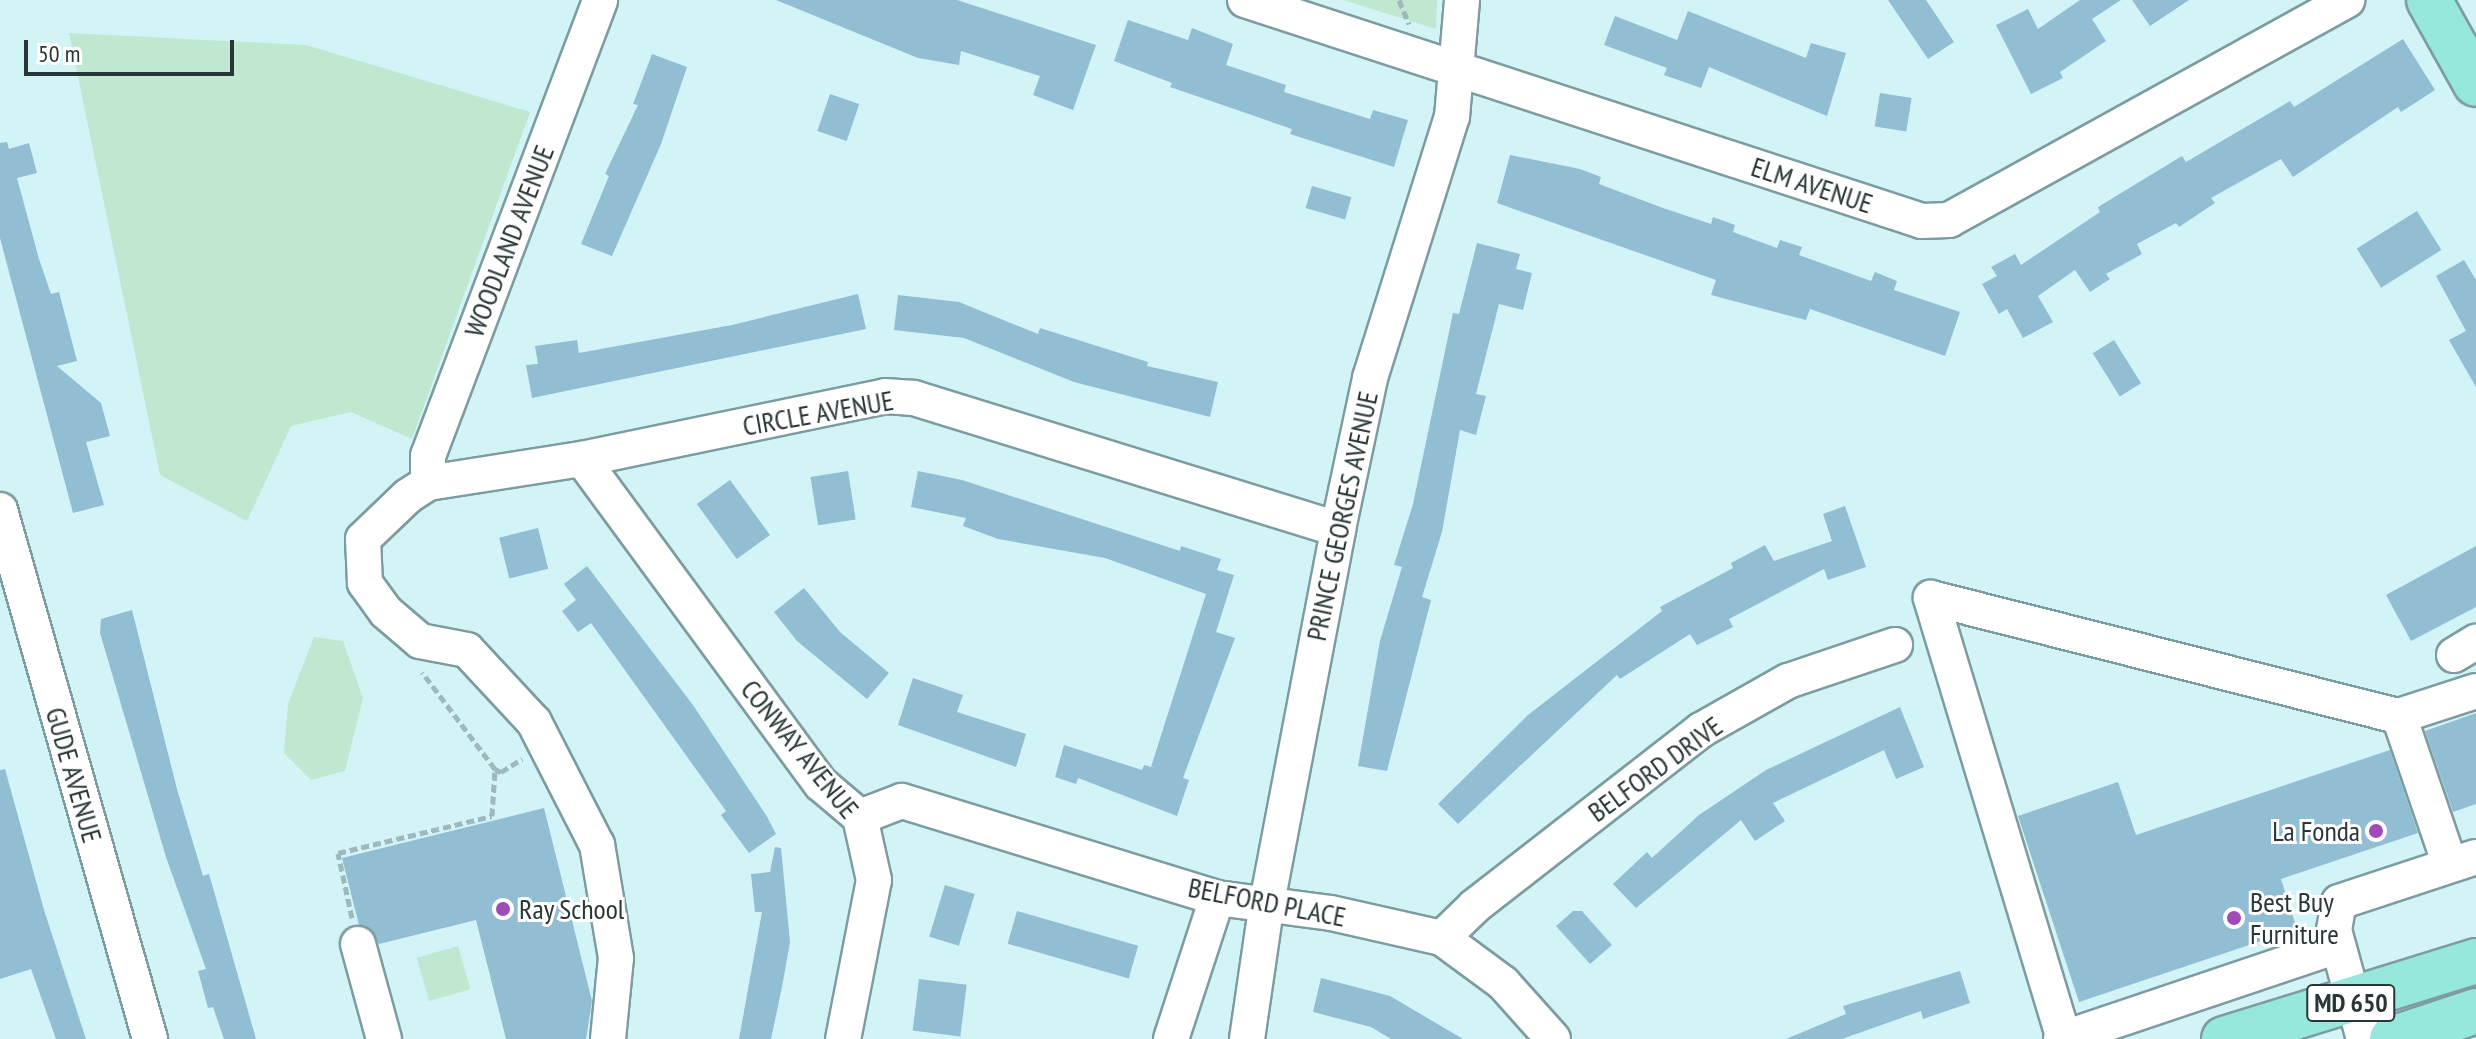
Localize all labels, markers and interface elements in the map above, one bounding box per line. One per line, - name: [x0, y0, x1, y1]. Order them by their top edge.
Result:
- scale bar: [28, 24, 238, 74]
- text: 50 m: [38, 38, 80, 69]
- street label: WOODLAND AVENUE: [457, 140, 561, 342]
- street label: ELM AVENUE: [1747, 150, 1877, 220]
- street label: CIRCLE AVENUE: [740, 383, 896, 443]
- street label: PRINCE GEORGES AVENUE: [1299, 388, 1385, 644]
- street label: CONWAY AVENUE: [733, 672, 867, 826]
- street label: GUDE AVENUE: [39, 703, 109, 847]
- street label: BELFORD DRIVE: [1581, 709, 1729, 829]
- place label: La Fonda: [2272, 814, 2360, 848]
- marker: La Fonda: [2367, 822, 2385, 840]
- street label: BELFORD PLACE: [1185, 870, 1349, 934]
- place label: Best Buy Furniture: [2250, 885, 2339, 951]
- place label: Ray School: [519, 892, 625, 926]
- marker: Ray School: [494, 900, 512, 918]
- marker: Best Buy Furniture: [2225, 909, 2243, 927]
- road number: MD 650: [2305, 981, 2397, 1025]

